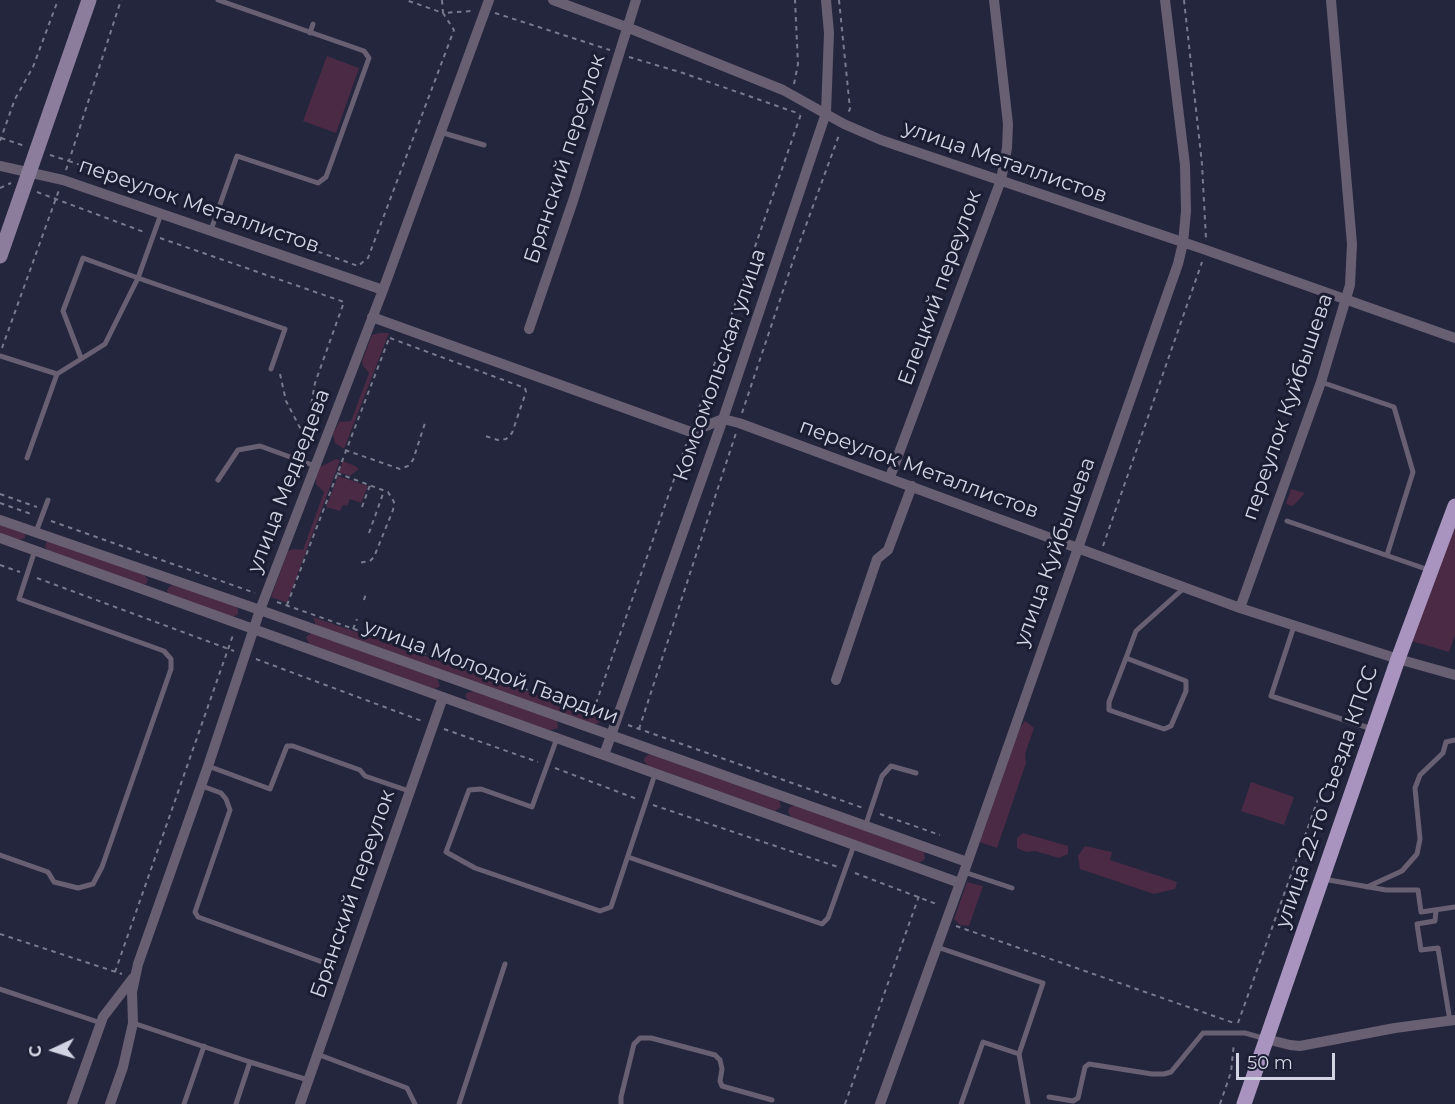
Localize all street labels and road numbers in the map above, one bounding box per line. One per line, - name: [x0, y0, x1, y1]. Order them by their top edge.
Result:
- street label: Брянский переулок: [519, 51, 611, 267]
- street label: улица Металлистов: [900, 115, 1110, 209]
- street label: переулок Металлистов: [75, 153, 323, 259]
- street label: Елецкий переулок: [893, 187, 987, 389]
- street label: Комсомольская улица: [668, 246, 772, 484]
- street label: переулок Куйбышева: [1237, 290, 1339, 524]
- street label: улица Медведева: [242, 386, 336, 576]
- street label: переулок Металлистов: [796, 414, 1042, 524]
- street label: улица Куйбышева: [1009, 454, 1101, 650]
- street label: улица Молодой Гвардии: [360, 614, 622, 730]
- street label: улица 22-го Съезда КПСС: [1270, 663, 1384, 931]
- street label: Брянский переулок: [305, 786, 401, 1002]

